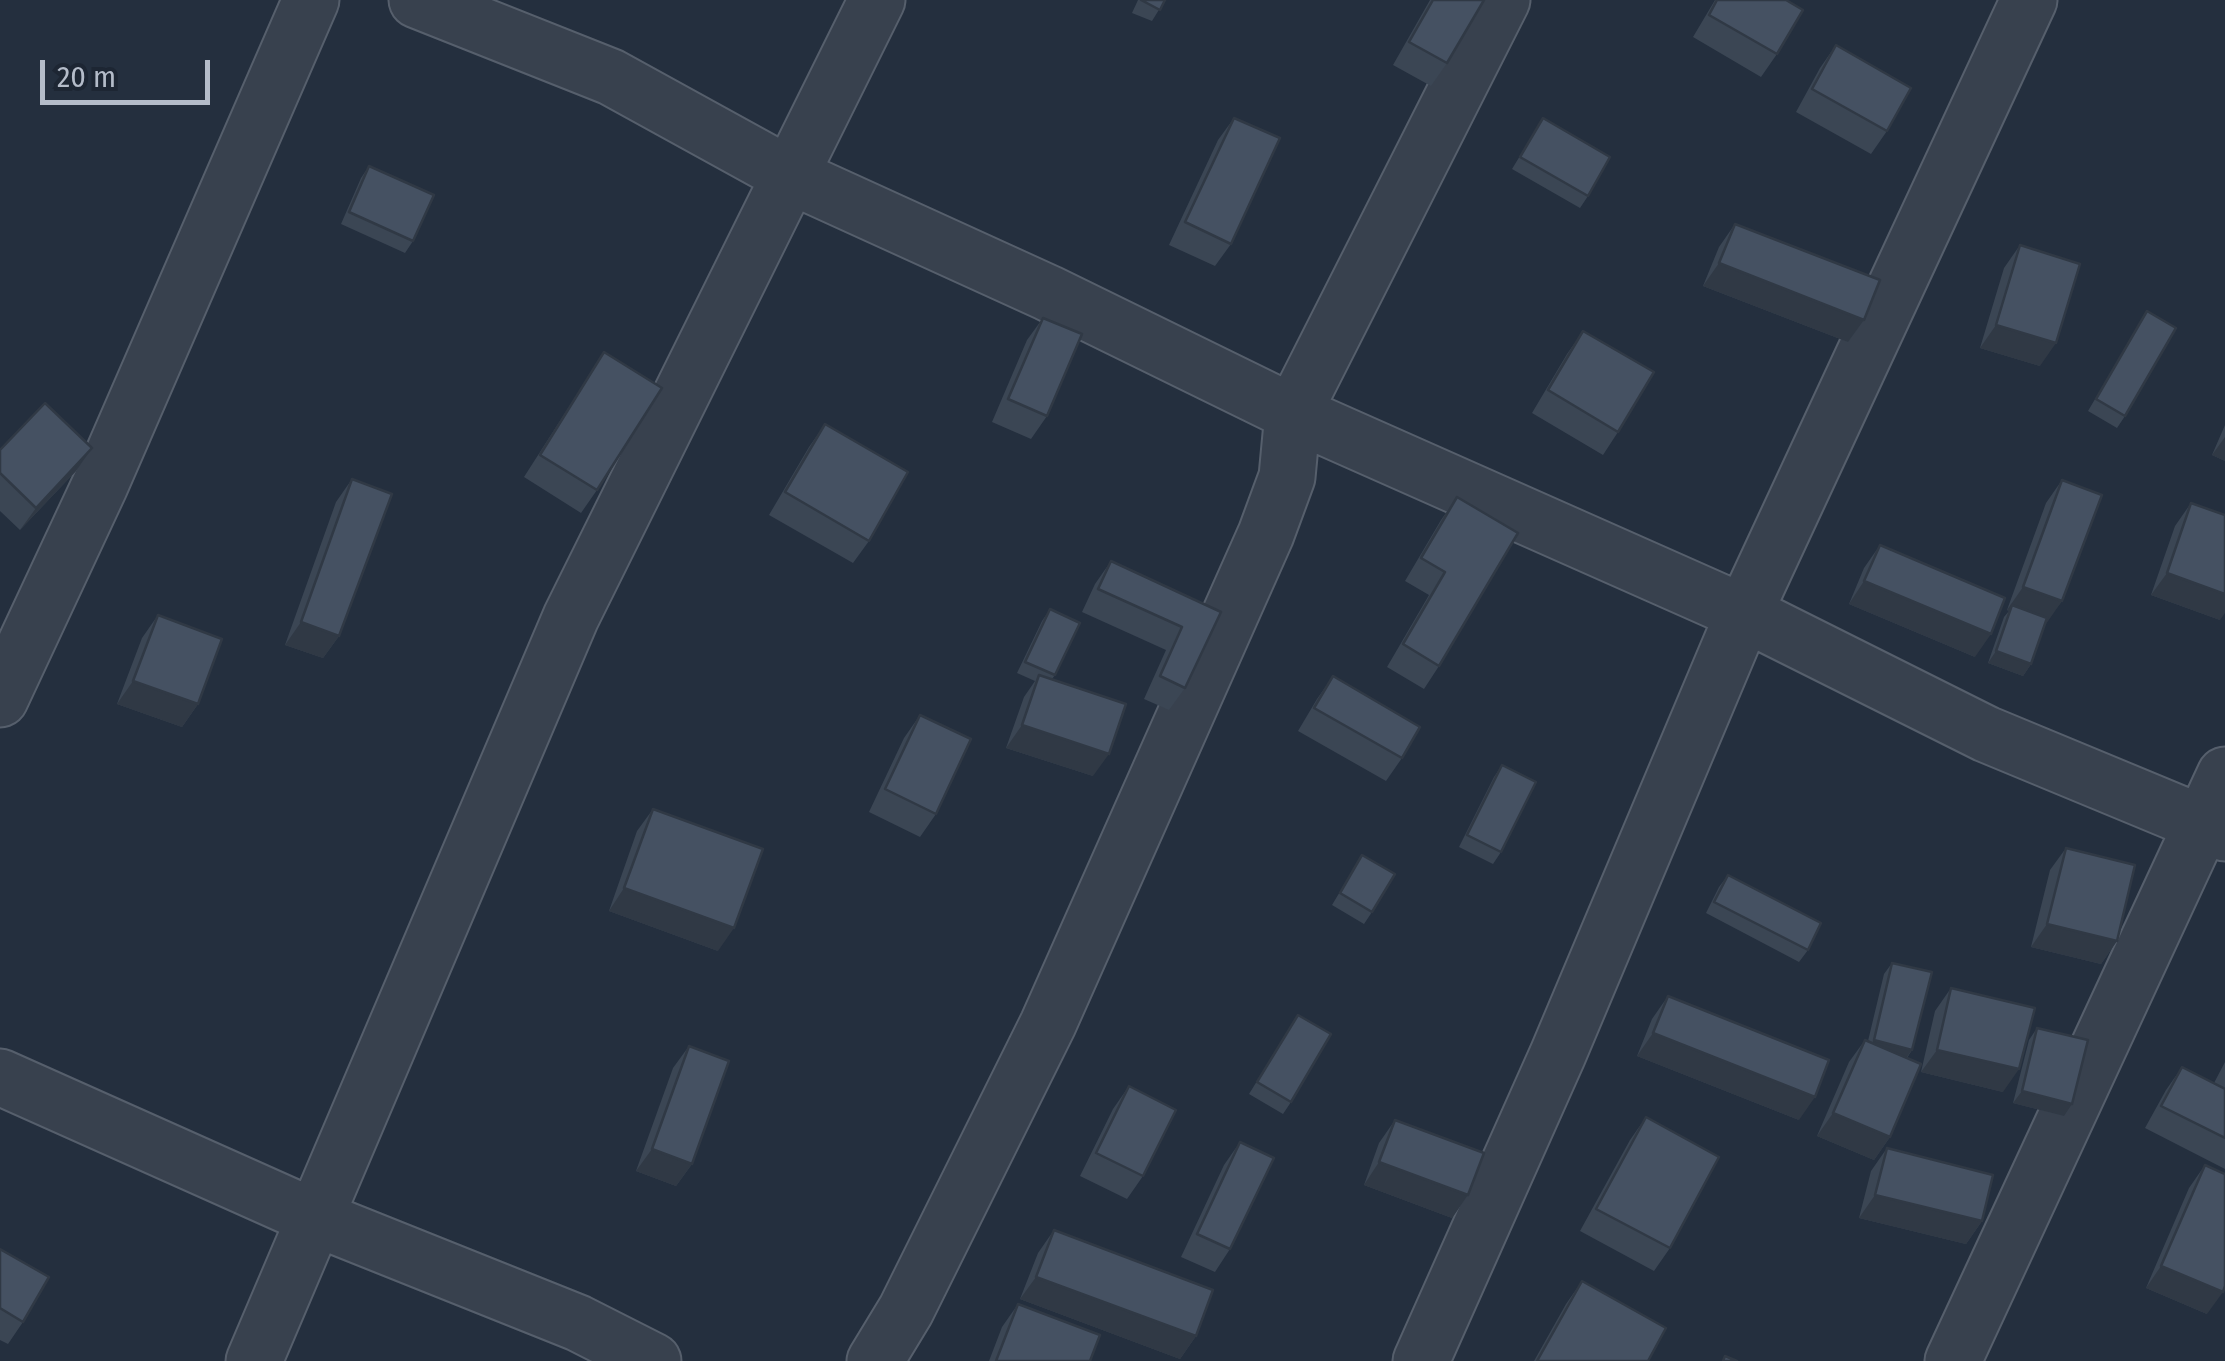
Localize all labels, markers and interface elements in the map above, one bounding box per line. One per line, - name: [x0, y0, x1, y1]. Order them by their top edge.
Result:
- scale bar: [45, 40, 215, 102]
- text: 20 m: [57, 59, 116, 95]

